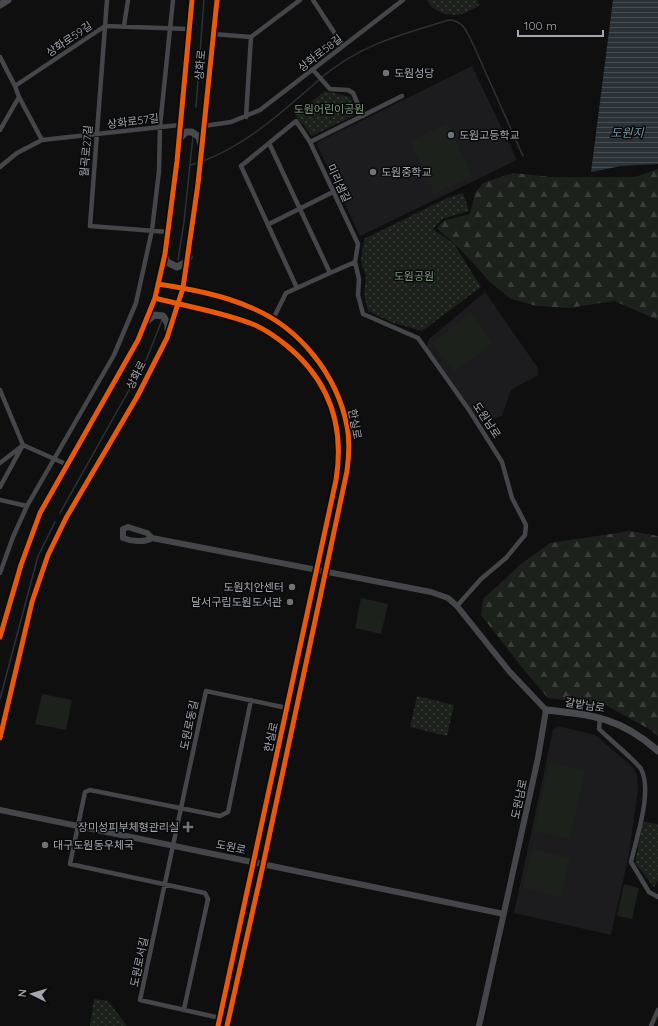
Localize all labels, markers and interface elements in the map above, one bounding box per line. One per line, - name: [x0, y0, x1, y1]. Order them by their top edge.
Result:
- scale bar: [518, 12, 603, 38]
- street label: 상화로59길: [43, 18, 95, 60]
- text: 100 m: [524, 18, 557, 33]
- street label: 상화로58길: [295, 31, 345, 75]
- street label: 상화로: [192, 49, 208, 81]
- place label: 도원성당: [394, 66, 434, 80]
- marker: 도원성당: [381, 68, 391, 78]
- park label: 도원어린이공원: [294, 102, 364, 116]
- street label: 상화로57길: [106, 111, 160, 131]
- street label: 월곡로27길: [77, 124, 95, 178]
- water label: 도원지: [610, 125, 645, 140]
- place label: 도원고등학교: [459, 128, 520, 142]
- marker: 도원고등학교: [446, 130, 456, 140]
- street label: 미리샘길: [324, 162, 354, 204]
- place label: 도원중학교: [381, 165, 432, 179]
- marker: 도원중학교: [368, 167, 378, 177]
- park label: 도원공원: [394, 269, 434, 283]
- street label: 상화로: [123, 358, 149, 392]
- street label: 도원남로: [470, 399, 504, 441]
- street label: 한실로: [345, 408, 365, 440]
- place label: 도원치안센터: [223, 580, 284, 594]
- marker: 도원치안센터: [287, 582, 297, 592]
- place label: 달서구립도원도서관: [191, 595, 282, 609]
- marker: 달서구립도원도서관: [285, 597, 295, 607]
- street label: 갈밭남로: [564, 695, 606, 715]
- street label: 도원로동길: [177, 699, 201, 751]
- street label: 한실로: [261, 721, 281, 753]
- street label: 도원남로: [508, 778, 530, 820]
- place label: 장미성피부체형관리실: [78, 820, 179, 834]
- marker: 장미성피부체형관리실: [182, 821, 194, 833]
- street label: 도원로: [215, 837, 247, 857]
- place label: 대구도원동우체국: [53, 838, 134, 852]
- marker: 대구도원동우체국: [40, 840, 50, 850]
- street label: 도원로서길: [127, 936, 151, 988]
- north arrow: [12, 974, 52, 1014]
- text: N: [15, 988, 29, 998]

